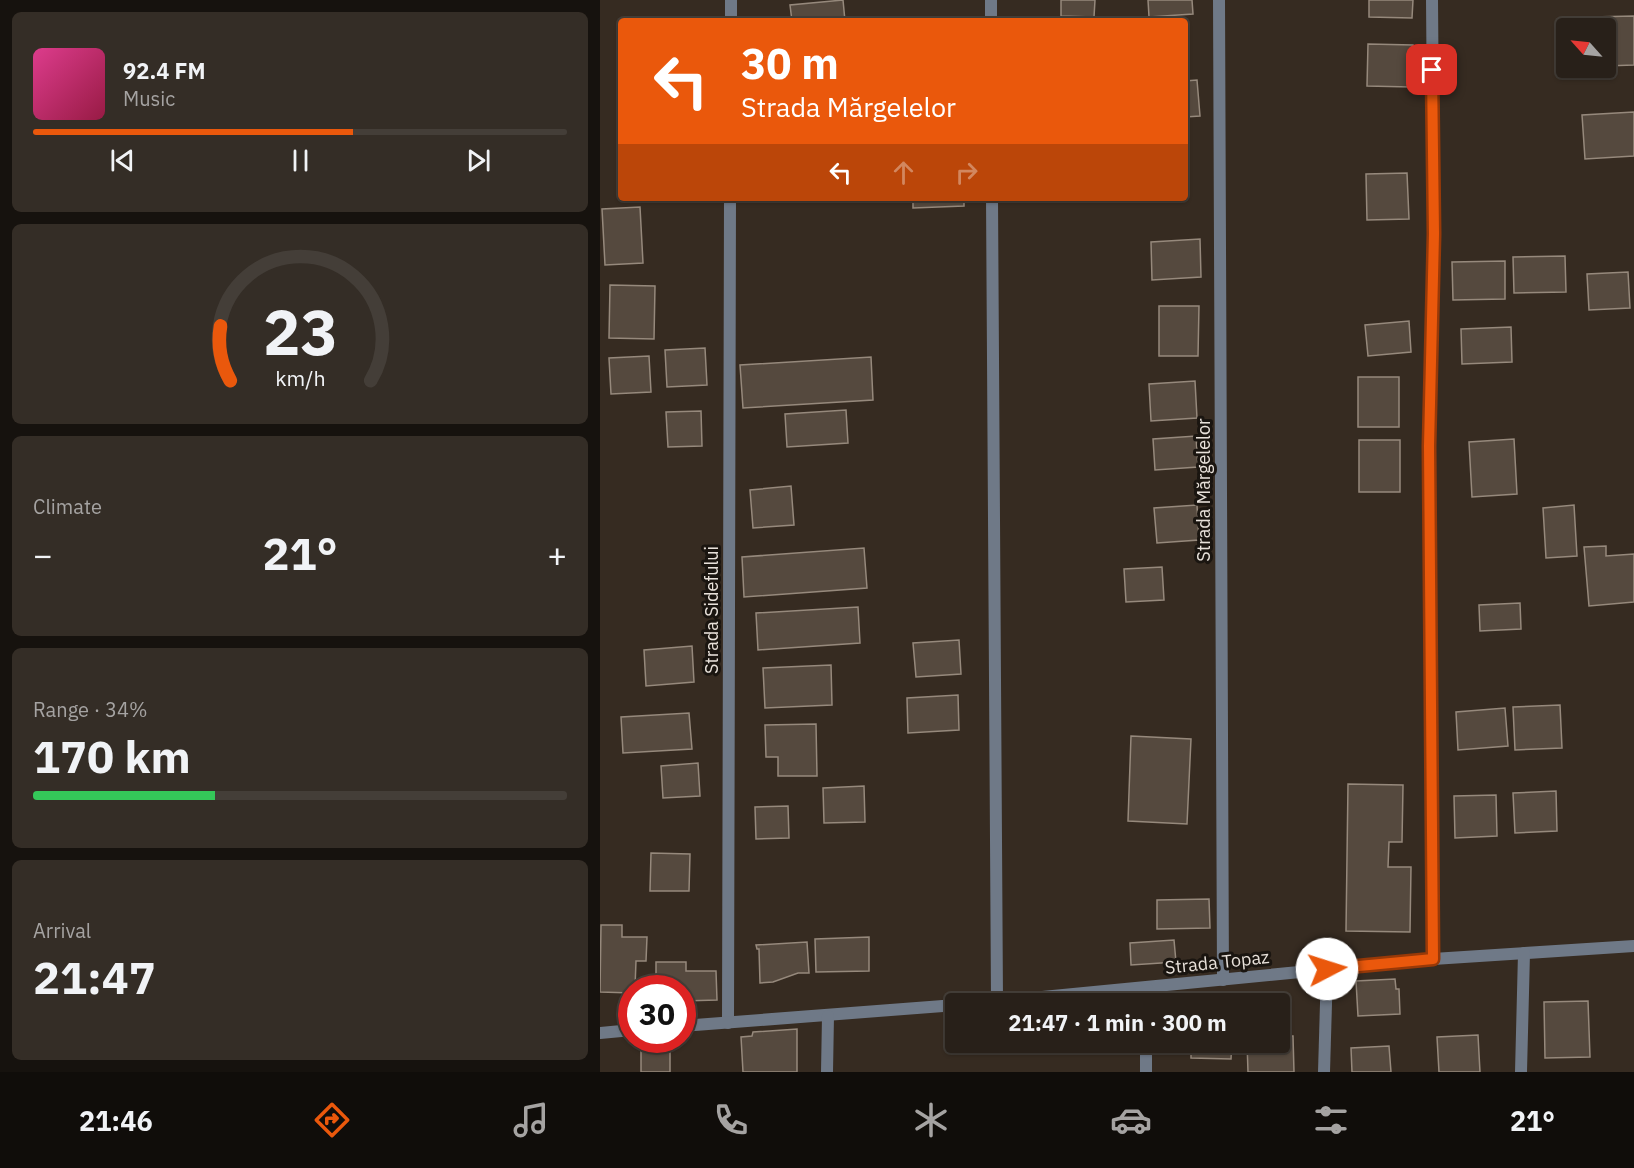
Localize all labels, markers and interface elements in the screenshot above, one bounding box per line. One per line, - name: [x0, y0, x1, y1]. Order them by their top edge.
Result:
- north arrow: [1556, 18, 1616, 78]
- map controls: [1556, 18, 1616, 78]
- text: 30 m: [741, 36, 839, 91]
- icon: left: [642, 42, 720, 120]
- pin: [1406, 44, 1457, 95]
- icon: arrive: [1415, 53, 1448, 86]
- text: 92.4 FM: [123, 56, 206, 85]
- text: Music: [123, 85, 175, 112]
- text: Strada Mărgelelor: [741, 89, 956, 124]
- icon: previous: [106, 144, 139, 177]
- icon: pause: [284, 144, 317, 177]
- icon: next: [462, 144, 495, 177]
- icon: left: [824, 156, 857, 189]
- icon: ahead: [887, 156, 920, 189]
- icon: right: [950, 156, 983, 189]
- text: 23: [263, 291, 337, 372]
- text: km/h: [275, 364, 325, 392]
- street label: Strada Mărgelelor: [1192, 418, 1215, 562]
- text: Climate: [33, 493, 102, 520]
- text: 21°: [262, 524, 338, 582]
- text: −: [33, 533, 53, 576]
- text: +: [547, 533, 567, 576]
- street label: Strada Sidefului: [700, 546, 723, 674]
- text: Range · 34%: [33, 696, 148, 723]
- text: 170 km: [33, 727, 191, 785]
- text: Arrival: [33, 917, 91, 944]
- position arrow: [1295, 937, 1359, 1001]
- street label: Strada Topaz: [1164, 945, 1270, 979]
- text: 21:47: [33, 948, 156, 1006]
- speed limit sign: 30: [618, 975, 696, 1053]
- text: 21:47 · 1 min · 300 m: [1008, 1008, 1227, 1037]
- icon: directions: [311, 1099, 353, 1141]
- icon: music: [510, 1099, 552, 1141]
- icon: phone: [710, 1099, 752, 1141]
- icon: climate: [910, 1099, 952, 1141]
- icon: car: [1110, 1099, 1152, 1141]
- icon: filters: [1310, 1099, 1352, 1141]
- text: 21:46: [79, 1103, 153, 1138]
- text: 21°: [1510, 1103, 1555, 1138]

